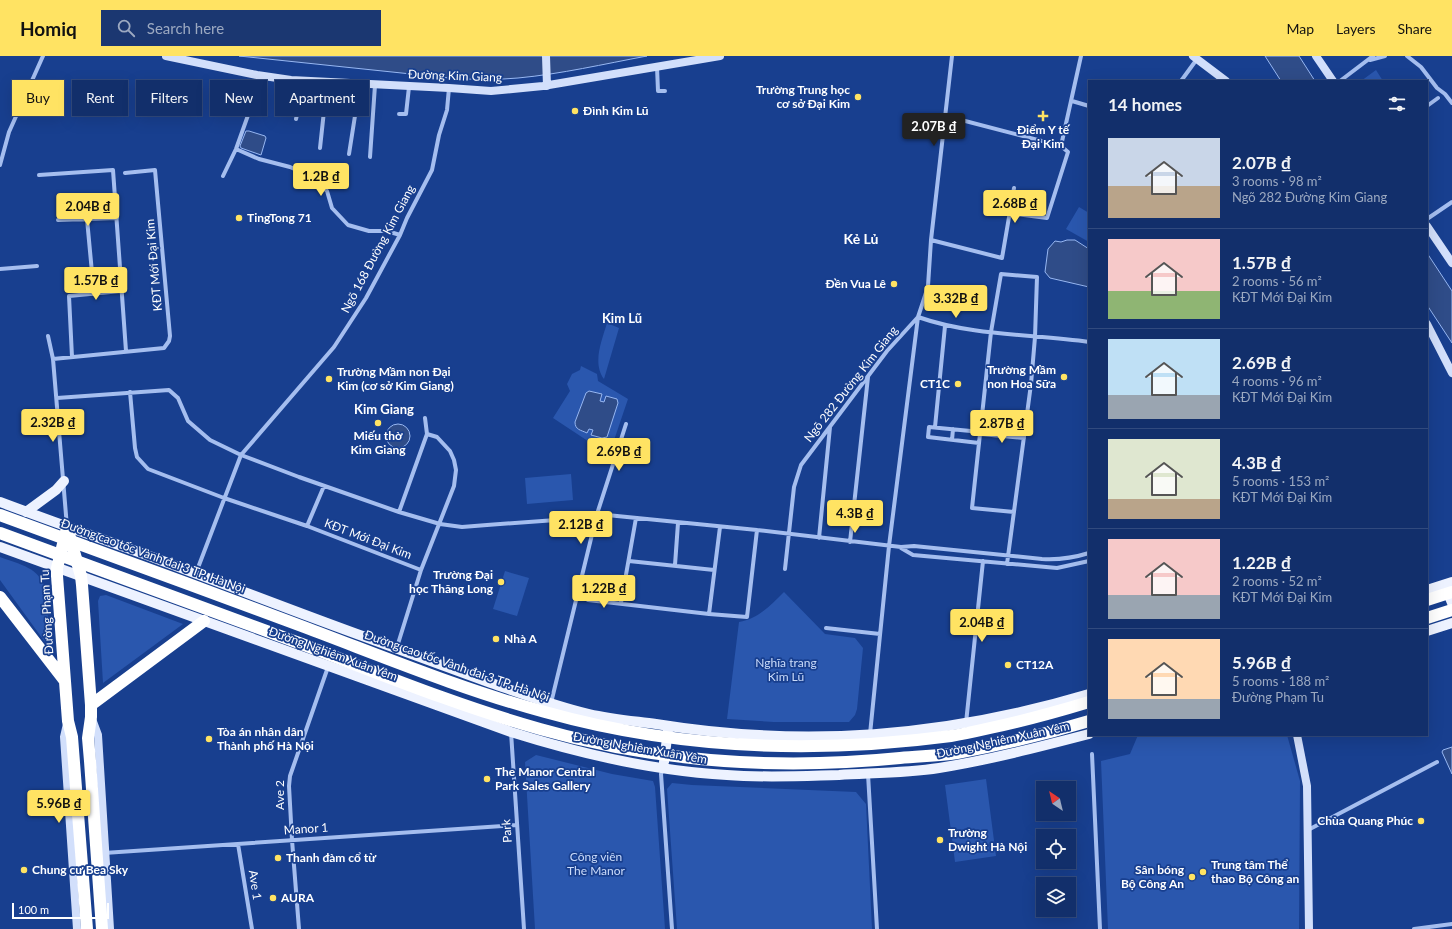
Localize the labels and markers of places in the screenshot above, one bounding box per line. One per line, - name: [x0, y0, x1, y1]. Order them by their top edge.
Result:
- place label: Trường Trung học cơ sở Đại Kim: [756, 82, 850, 111]
- marker: Trường Trung học cơ sở Đại Kim: [853, 92, 863, 102]
- place label: Đình Kim Lũ: [583, 103, 649, 118]
- marker: Đình Kim Lũ: [570, 106, 580, 116]
- marker: Điểm Y tế Đại Kim: [1037, 110, 1049, 122]
- pin: 2.07B ₫: [897, 113, 971, 147]
- place label: Điểm Y tế Đại Kim: [1017, 122, 1071, 151]
- pin: 1.2B ₫: [288, 163, 354, 197]
- pin: 2.68B ₫: [978, 190, 1052, 224]
- pin: 2.04B ₫: [51, 193, 125, 227]
- place label: TingTong 71: [247, 210, 312, 225]
- marker: TingTong 71: [234, 213, 244, 223]
- pin: 1.57B ₫: [59, 267, 133, 301]
- place label: Đền Vua Lê: [825, 276, 887, 291]
- marker: Đền Vua Lê: [889, 279, 899, 289]
- pin: 3.32B ₫: [919, 285, 993, 319]
- place label: Trường Mầm non Hoa Sữa: [987, 362, 1056, 391]
- place label: Trường Mầm non Đại Kim (cơ sở Kim Giang): [337, 364, 454, 393]
- marker: Trường Mầm non Hoa Sữa: [1059, 372, 1069, 382]
- marker: Trường Mầm non Đại Kim (cơ sở Kim Giang): [324, 374, 334, 384]
- place label: CT1C: [920, 376, 950, 391]
- marker: CT1C: [953, 379, 963, 389]
- pin: 2.32B ₫: [16, 409, 90, 443]
- pin: 2.87B ₫: [965, 410, 1039, 444]
- marker: Miếu thờ Kim Giang: [373, 418, 383, 428]
- place label: Miếu thờ Kim Giang: [350, 428, 406, 457]
- pin: 2.69B ₫: [582, 438, 656, 472]
- pin: 4.3B ₫: [822, 500, 888, 534]
- pin: 2.12B ₫: [544, 511, 618, 545]
- place label: Trường Đại học Thăng Long: [409, 567, 494, 596]
- pin: 1.22B ₫: [567, 575, 641, 609]
- marker: Trường Đại học Thăng Long: [496, 577, 506, 587]
- pin: 2.04B ₫: [945, 609, 1019, 643]
- place label: Nhà A: [504, 631, 538, 646]
- marker: Nhà A: [491, 634, 501, 644]
- place label: CT12A: [1016, 657, 1054, 672]
- marker: CT12A: [1003, 660, 1013, 670]
- place label: Tòa án nhân dân Thành phố Hà Nội: [217, 724, 314, 753]
- marker: Tòa án nhân dân Thành phố Hà Nội: [204, 734, 214, 744]
- place label: The Manor Central Park Sales Gallery: [495, 764, 595, 793]
- marker: The Manor Central Park Sales Gallery: [482, 774, 492, 784]
- pin: 5.96B ₫: [22, 790, 96, 824]
- place label: Chùa Quang Phúc: [1317, 813, 1413, 828]
- marker: Chùa Quang Phúc: [1416, 816, 1426, 826]
- place label: Trường Dwight Hà Nội: [948, 825, 1027, 854]
- marker: Trường Dwight Hà Nội: [935, 835, 945, 845]
- place label: Thanh đàm cổ từ: [286, 850, 377, 865]
- marker: Thanh đàm cổ từ: [273, 853, 283, 863]
- place label: Trung tâm Thể thao Bộ Công an: [1211, 857, 1300, 886]
- place label: Chung cư Bea Sky: [32, 862, 129, 877]
- place label: Sân bóng Bộ Công An: [1121, 862, 1185, 891]
- marker: Chung cư Bea Sky: [19, 865, 29, 875]
- marker: Trung tâm Thể thao Bộ Công an: [1198, 867, 1208, 877]
- marker: Sân bóng Bộ Công An: [1187, 872, 1197, 882]
- place label: AURA: [280, 890, 315, 905]
- marker: AURA: [268, 893, 278, 903]

